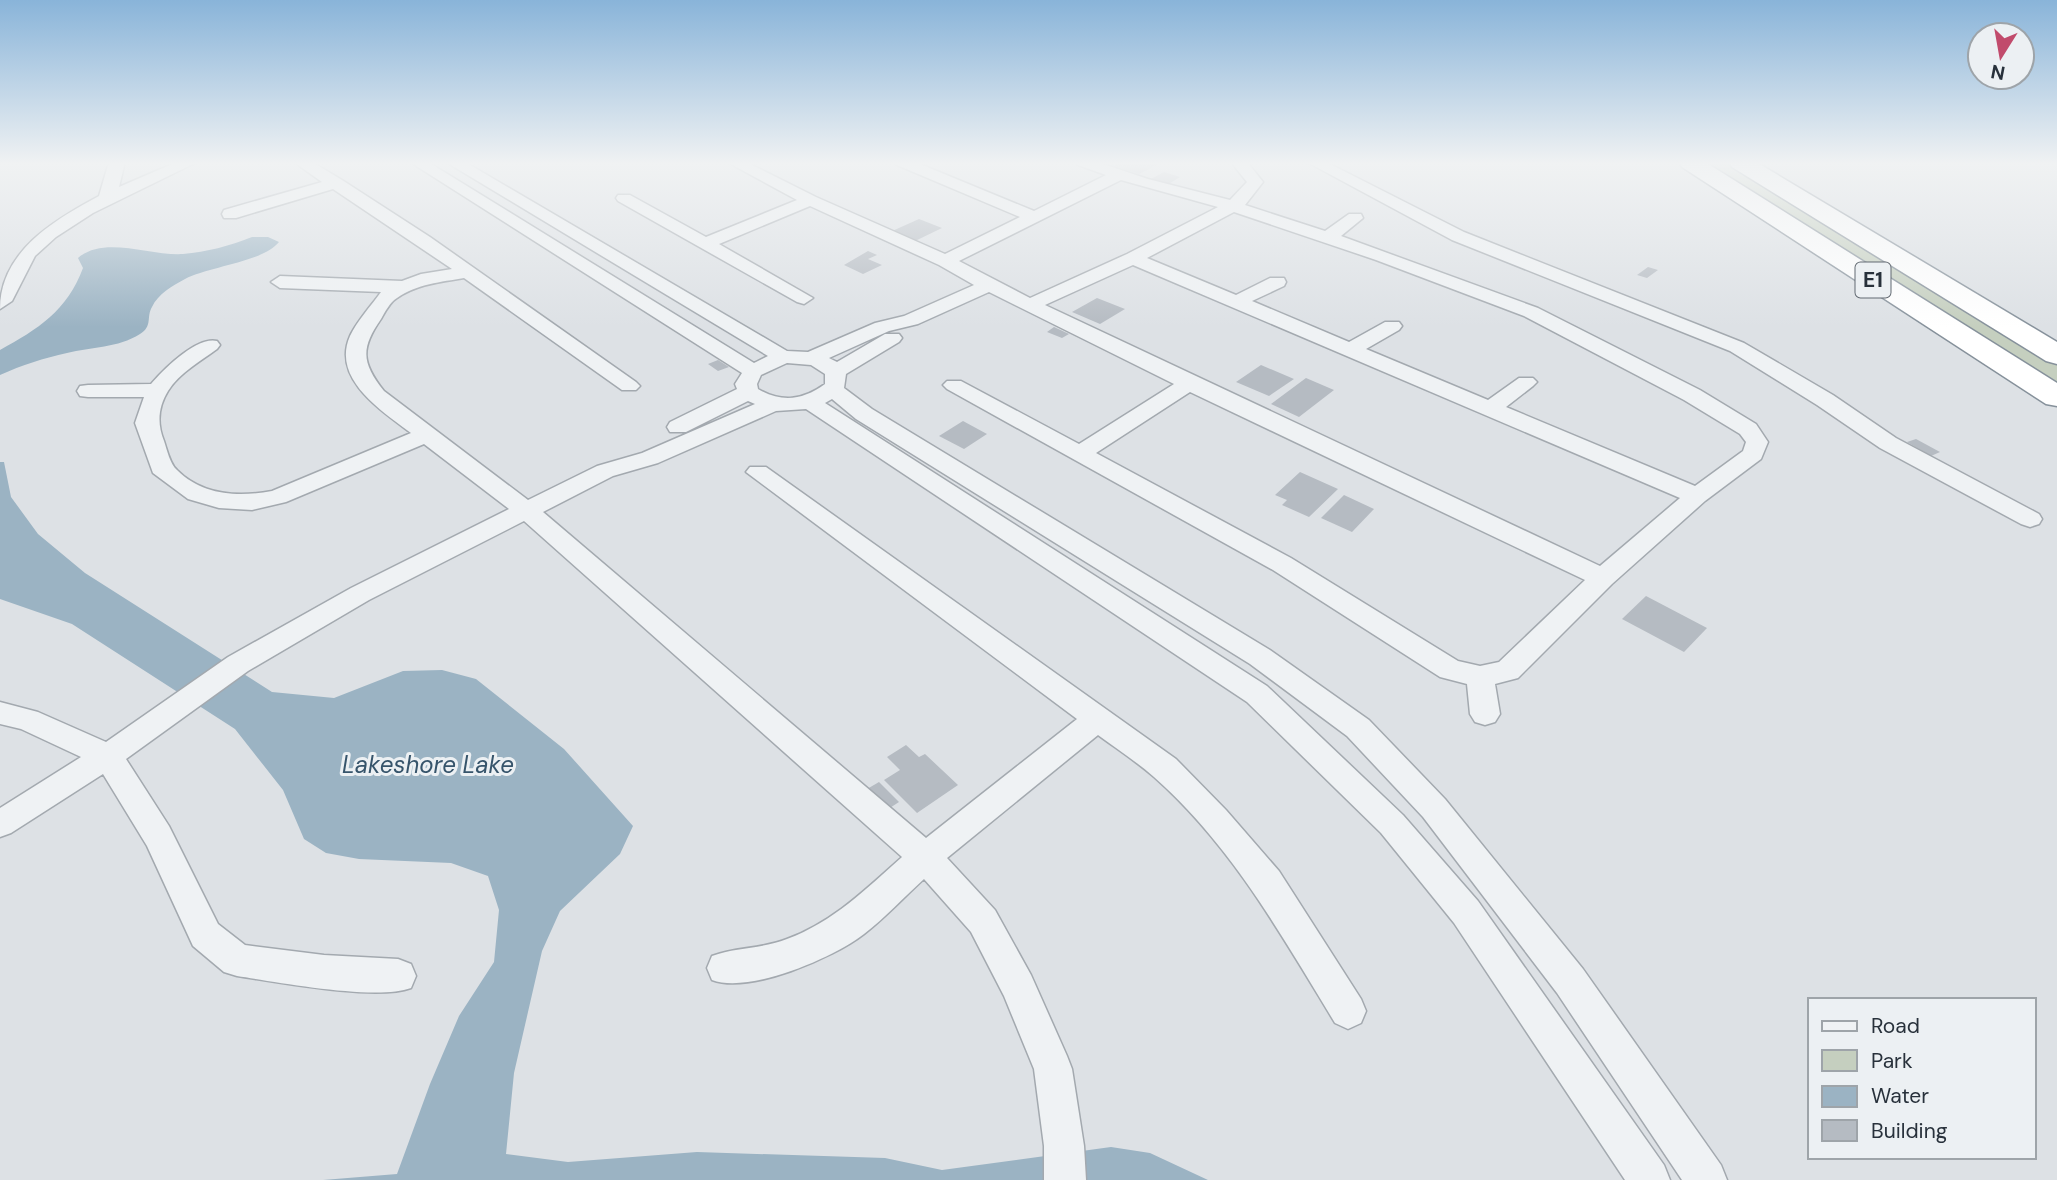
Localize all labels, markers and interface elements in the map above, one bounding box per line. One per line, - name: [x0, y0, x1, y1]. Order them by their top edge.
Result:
- north arrow: [1966, 21, 2036, 91]
- text: N: [1989, 59, 2007, 86]
- road number: E1: [1856, 262, 1890, 298]
- water label: Lakeshore Lake: [342, 749, 514, 780]
- legend: [1808, 998, 2036, 1159]
- text: Road: [1871, 1012, 1920, 1040]
- text: Park: [1871, 1047, 1913, 1075]
- text: Water: [1871, 1082, 1929, 1110]
- text: Building: [1871, 1117, 1948, 1145]

